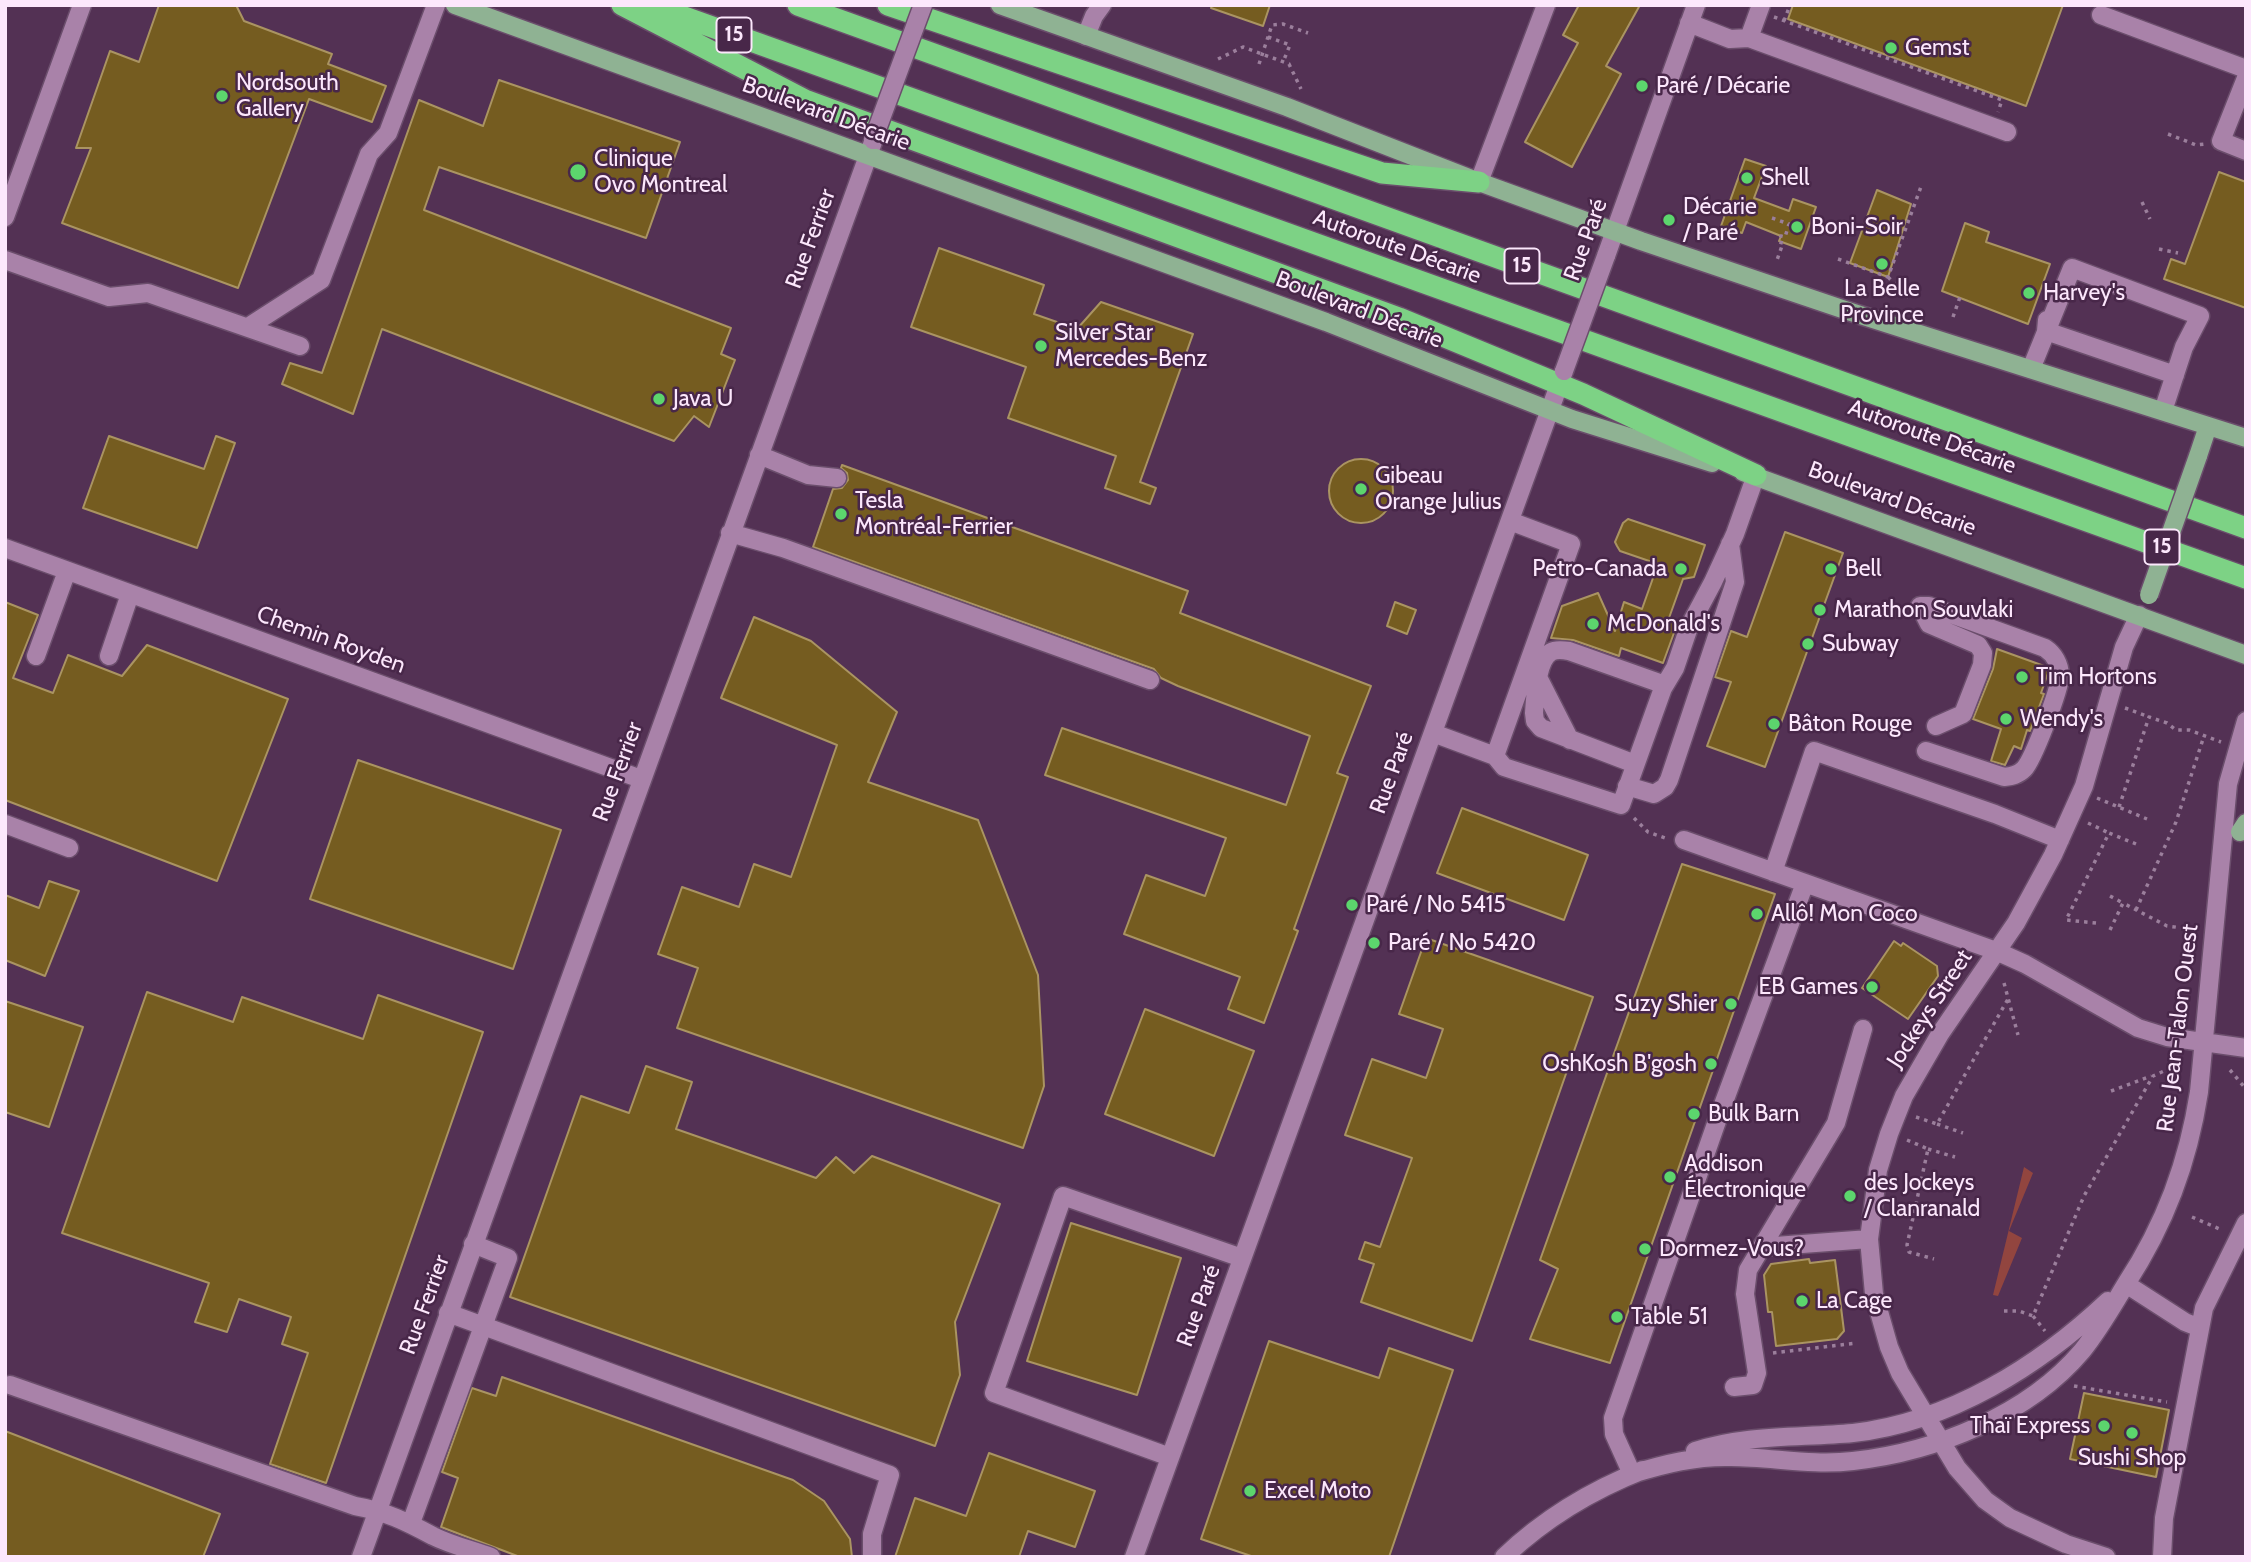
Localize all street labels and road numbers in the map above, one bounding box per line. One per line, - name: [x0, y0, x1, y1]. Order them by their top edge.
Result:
- road number: 15: [716, 18, 752, 52]
- street label: Boulevard Décarie: [738, 71, 914, 157]
- street label: Rue Ferrier: [780, 185, 842, 293]
- street label: Rue Paré: [1558, 195, 1614, 285]
- street label: Autoroute Décarie: [1309, 204, 1485, 290]
- road number: 15: [1504, 248, 1540, 284]
- street label: Boulevard Décarie: [1272, 266, 1446, 354]
- street label: Autoroute Décarie: [1844, 394, 2020, 480]
- street label: Boulevard Décarie: [1804, 456, 1980, 542]
- road number: 15: [2144, 530, 2180, 564]
- street label: Chemin Royden: [253, 600, 409, 680]
- street label: Rue Ferrier: [587, 718, 649, 826]
- street label: Rue Paré: [1364, 728, 1420, 818]
- street label: Rue Jean-Talon Ouest: [2152, 922, 2204, 1134]
- street label: Jockeys Street: [1882, 945, 1978, 1073]
- street label: Rue Ferrier: [394, 1251, 456, 1359]
- street label: Rue Paré: [1171, 1261, 1227, 1351]

